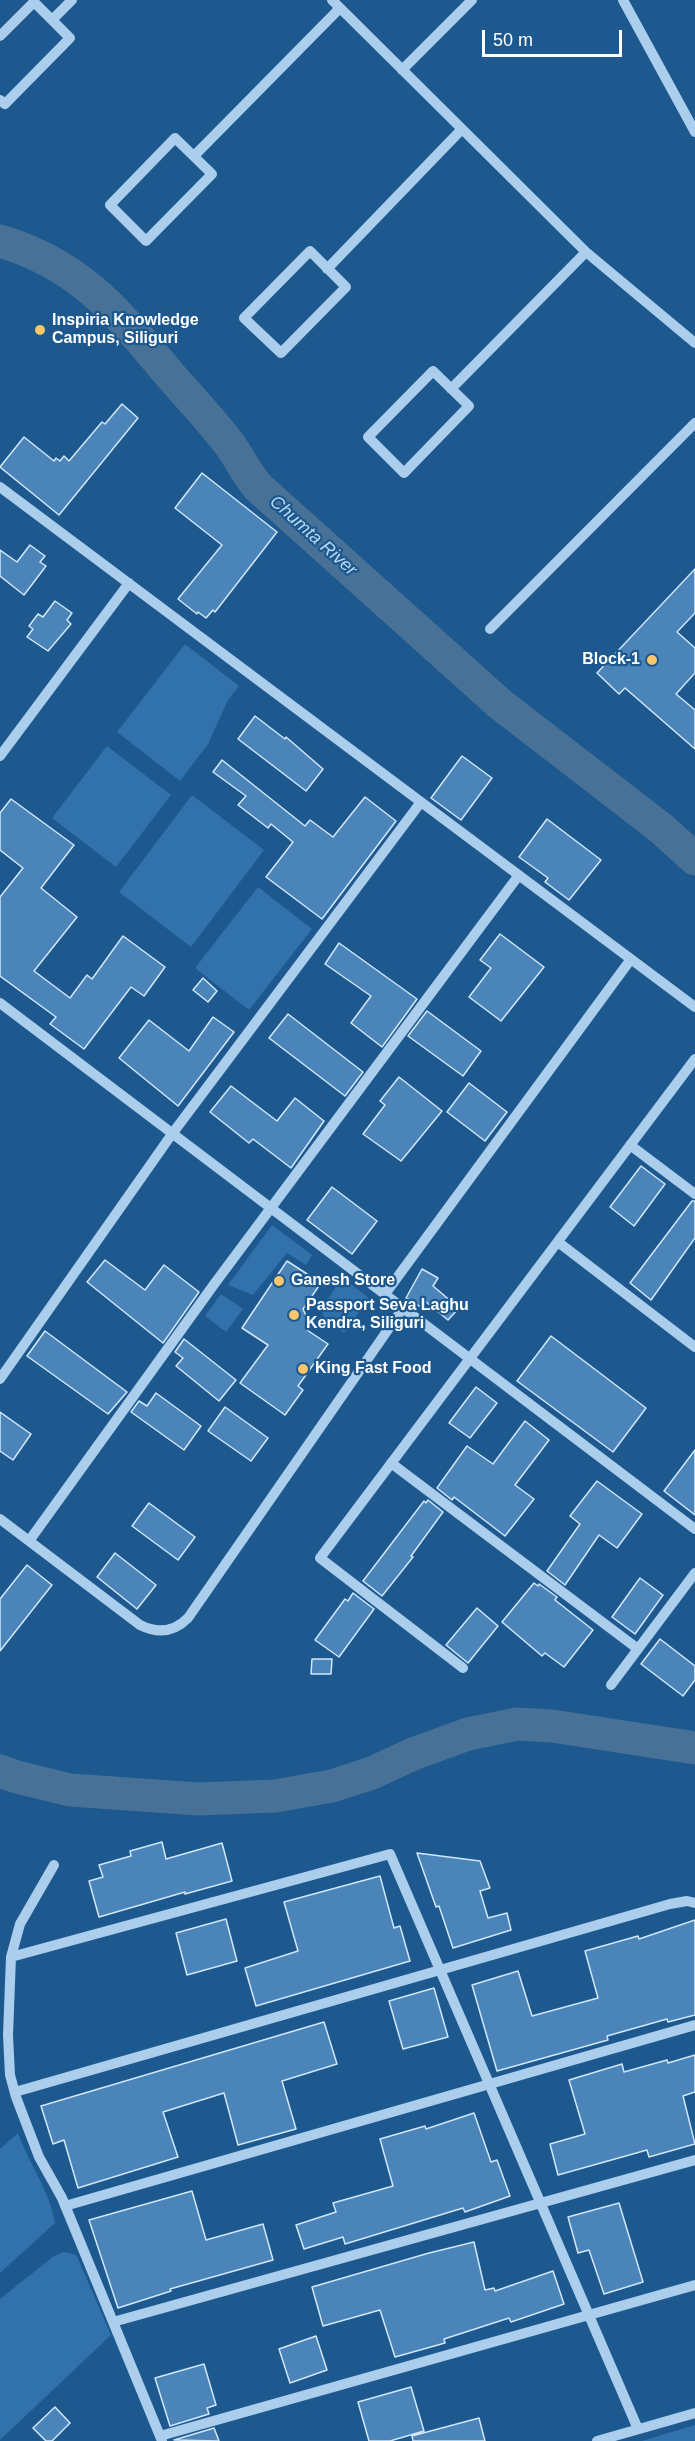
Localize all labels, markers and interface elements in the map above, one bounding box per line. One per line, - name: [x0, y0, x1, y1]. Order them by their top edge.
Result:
- scale bar: [485, 18, 624, 56]
- text: 50 m: [493, 30, 533, 50]
- place label: Inspiria Knowledge Campus, Siliguri: [52, 311, 199, 349]
- marker: Inspiria Knowledge Campus, Siliguri: [33, 323, 47, 337]
- water label: Chumta River: [265, 491, 361, 581]
- place label: Block-1: [582, 650, 640, 670]
- marker: Block-1: [645, 653, 659, 667]
- place label: Ganesh Store: [291, 1271, 395, 1291]
- marker: Ganesh Store: [272, 1274, 286, 1288]
- place label: Passport Seva Laghu Kendra, Siliguri: [306, 1296, 469, 1334]
- marker: Passport Seva Laghu Kendra, Siliguri: [287, 1308, 301, 1322]
- place label: King Fast Food: [315, 1359, 431, 1379]
- marker: King Fast Food: [296, 1362, 310, 1376]

